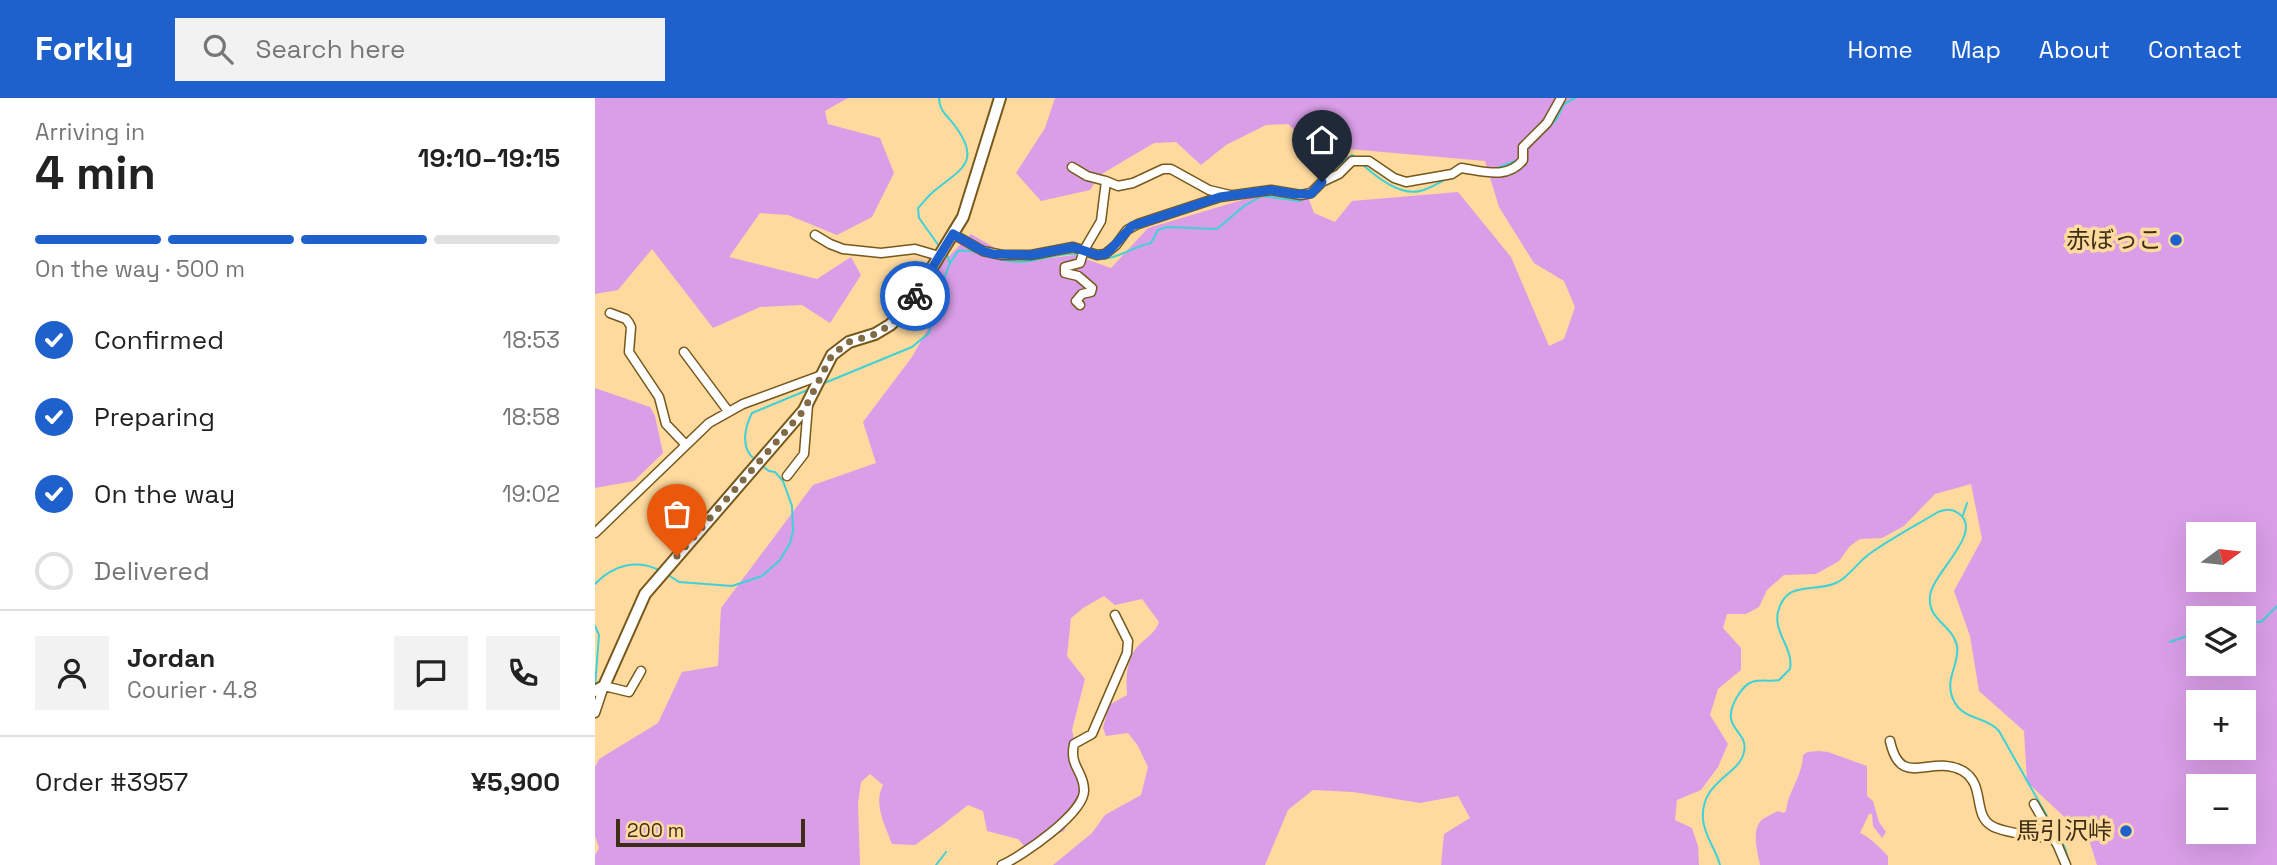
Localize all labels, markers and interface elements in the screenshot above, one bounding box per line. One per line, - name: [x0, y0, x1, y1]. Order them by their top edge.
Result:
- search box: [175, 18, 665, 81]
- text: Forkly: [35, 28, 133, 70]
- icon: search: [199, 30, 237, 68]
- text: Search here: [255, 32, 405, 66]
- text: Home: [1847, 34, 1913, 65]
- text: Map: [1951, 34, 2001, 65]
- text: About: [2039, 34, 2110, 65]
- text: Contact: [2148, 34, 2242, 65]
- pin: [1292, 110, 1352, 182]
- text: Arriving in: [35, 117, 145, 147]
- icon: home: [1303, 121, 1341, 159]
- text: 19:10–19:15: [418, 141, 560, 175]
- text: 4 min: [35, 144, 156, 202]
- place label: 赤ぼっこ: [2066, 224, 2162, 255]
- marker: 赤ぼっこ: [2168, 232, 2184, 248]
- text: On the way · 500 m: [35, 254, 245, 284]
- courier: [880, 261, 950, 331]
- icon: bike: [896, 277, 934, 315]
- icon: check: [35, 321, 73, 359]
- text: Confirmed: [94, 323, 224, 357]
- text: 18:53: [503, 325, 560, 355]
- icon: check: [35, 398, 73, 436]
- text: Preparing: [94, 400, 215, 434]
- text: 18:58: [502, 402, 560, 432]
- icon: check: [35, 475, 73, 513]
- text: On the way: [94, 477, 235, 511]
- text: 19:02: [502, 479, 560, 509]
- pin: [647, 484, 707, 556]
- icon: bag: [658, 495, 696, 533]
- north arrow: [2186, 522, 2256, 592]
- map controls: [2186, 522, 2256, 844]
- text: Delivered: [94, 554, 210, 588]
- button: layers: [2186, 606, 2256, 676]
- button: person: [35, 636, 109, 710]
- button: chat: [394, 636, 468, 710]
- button: phone: [486, 636, 560, 710]
- text: Jordan: [127, 641, 215, 675]
- text: Courier · 4.8: [127, 675, 257, 705]
- button: +: [2186, 690, 2256, 760]
- text: Order #3957: [35, 765, 188, 799]
- text: ¥5,900: [471, 765, 560, 799]
- button: −: [2186, 774, 2256, 844]
- place label: 馬引沢峠: [2016, 815, 2112, 846]
- scale bar: [616, 816, 805, 848]
- text: 200 m: [627, 818, 684, 843]
- marker: 馬引沢峠: [2118, 823, 2134, 839]

